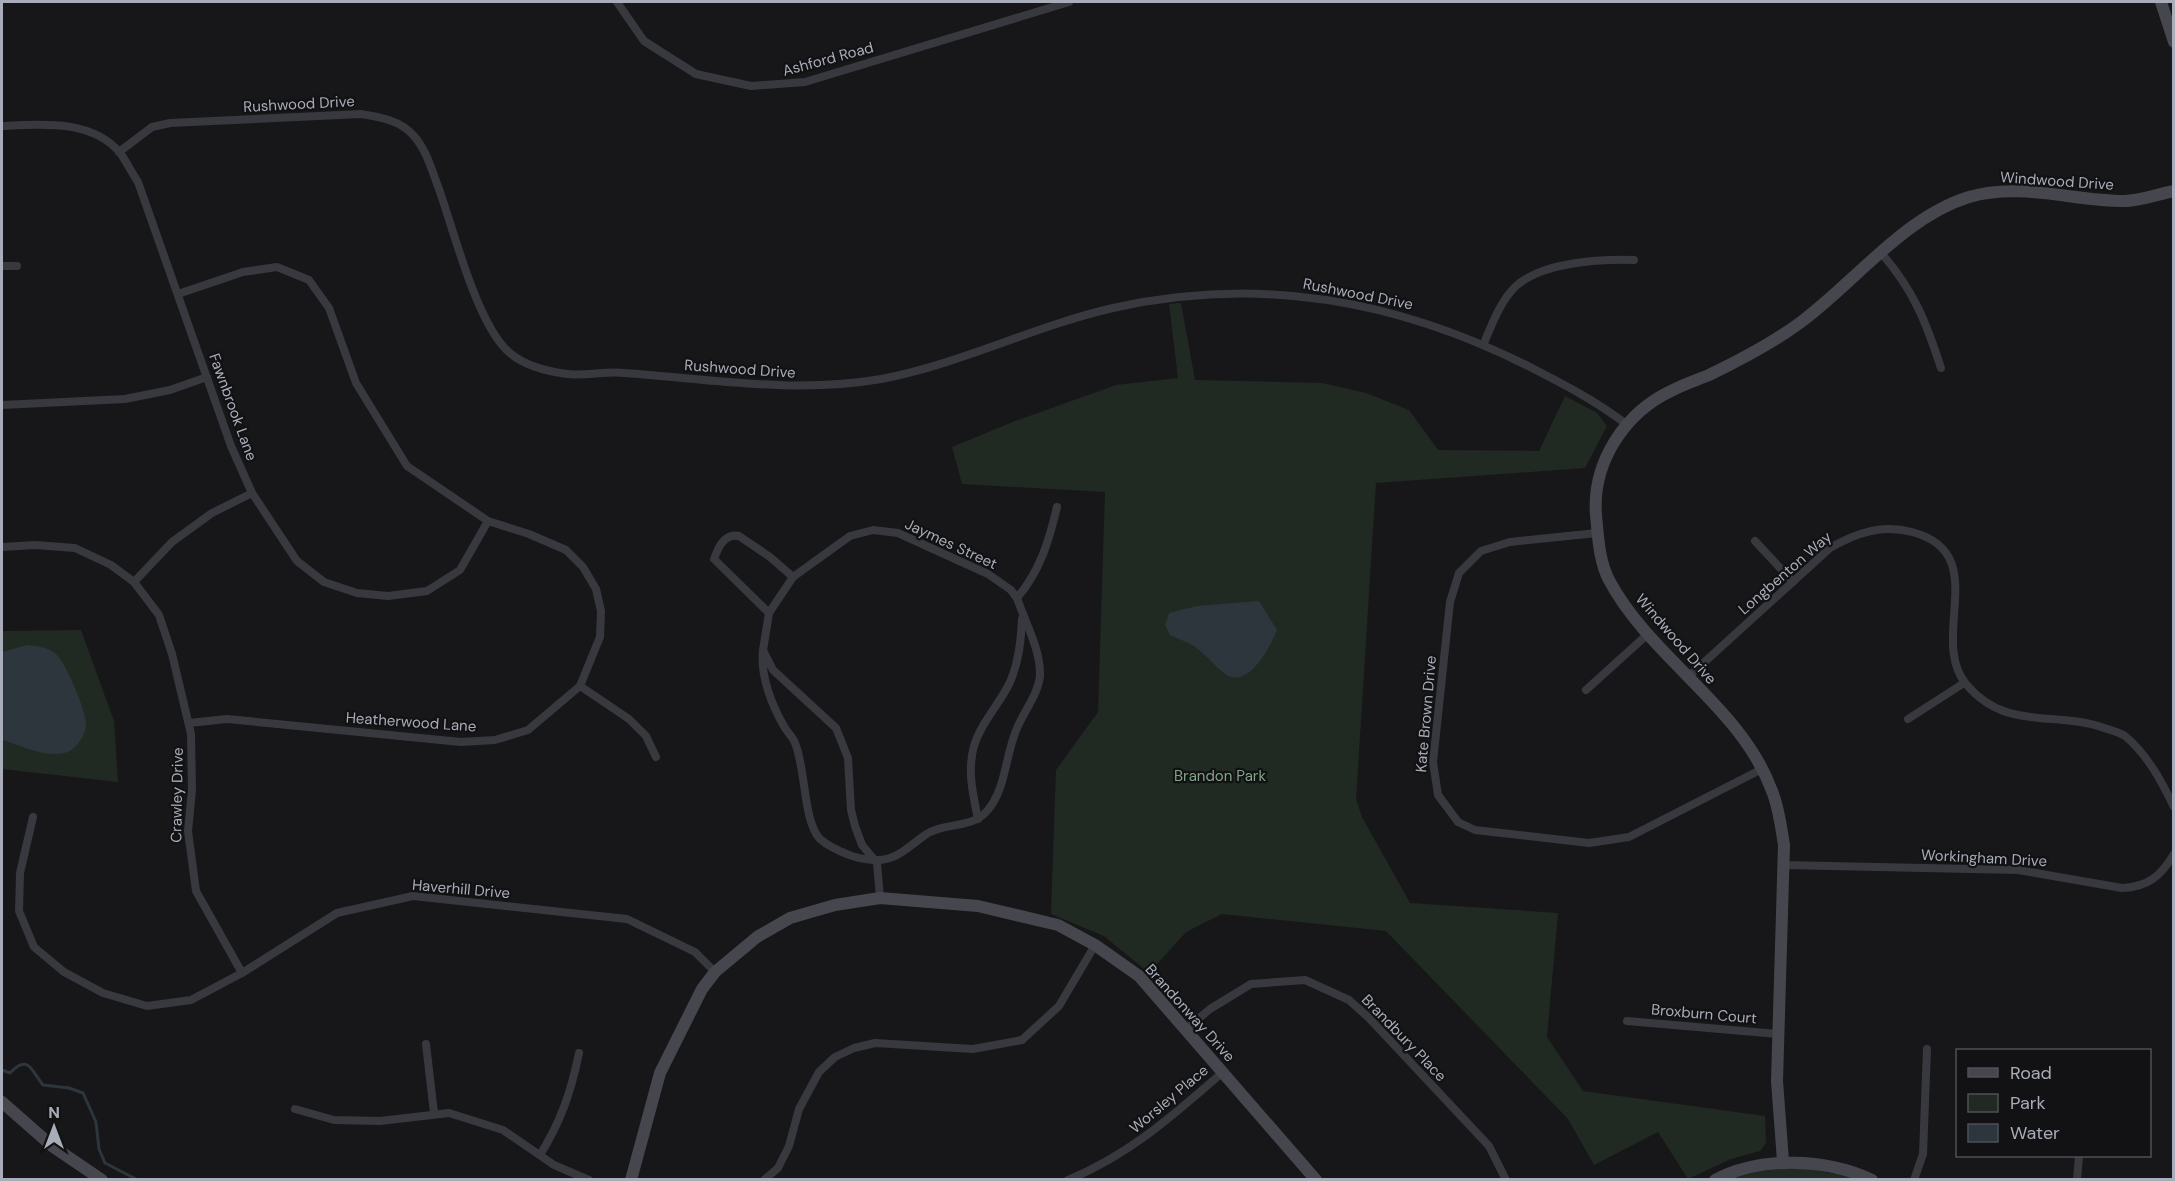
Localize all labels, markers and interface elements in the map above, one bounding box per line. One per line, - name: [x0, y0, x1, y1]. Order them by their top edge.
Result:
- street label: Ashford Road: [780, 37, 876, 81]
- street label: Rushwood Drive: [243, 91, 355, 117]
- street label: Windwood Drive: [1999, 167, 2115, 195]
- street label: Rushwood Drive: [1301, 274, 1415, 314]
- street label: Fawnbrook Lane: [204, 351, 262, 463]
- street label: Rushwood Drive: [684, 355, 796, 383]
- street label: Jaymes Street: [902, 514, 1001, 574]
- street label: Longbenton Way: [1734, 527, 1836, 619]
- street label: Windwood Drive: [1631, 589, 1721, 689]
- street label: Kate Brown Drive: [1411, 655, 1441, 773]
- street label: Heatherwood Lane: [345, 707, 477, 737]
- street label: Crawley Drive: [166, 747, 188, 843]
- park label: Brandon Park: [1174, 766, 1266, 786]
- street label: Workingham Drive: [1921, 845, 2047, 871]
- street label: Haverhill Drive: [411, 875, 511, 903]
- street label: Brandonway Drive: [1141, 960, 1239, 1066]
- street label: Brandbury Place: [1357, 990, 1451, 1086]
- street label: Broxburn Court: [1650, 999, 1758, 1029]
- legend: [1956, 1049, 2151, 1157]
- street label: Worsley Place: [1125, 1060, 1213, 1138]
- text: Road: [2010, 1061, 2052, 1085]
- text: Park: [2010, 1091, 2046, 1115]
- north arrow: [24, 1097, 84, 1157]
- text: N: [48, 1102, 60, 1123]
- text: Water: [2010, 1121, 2060, 1145]

